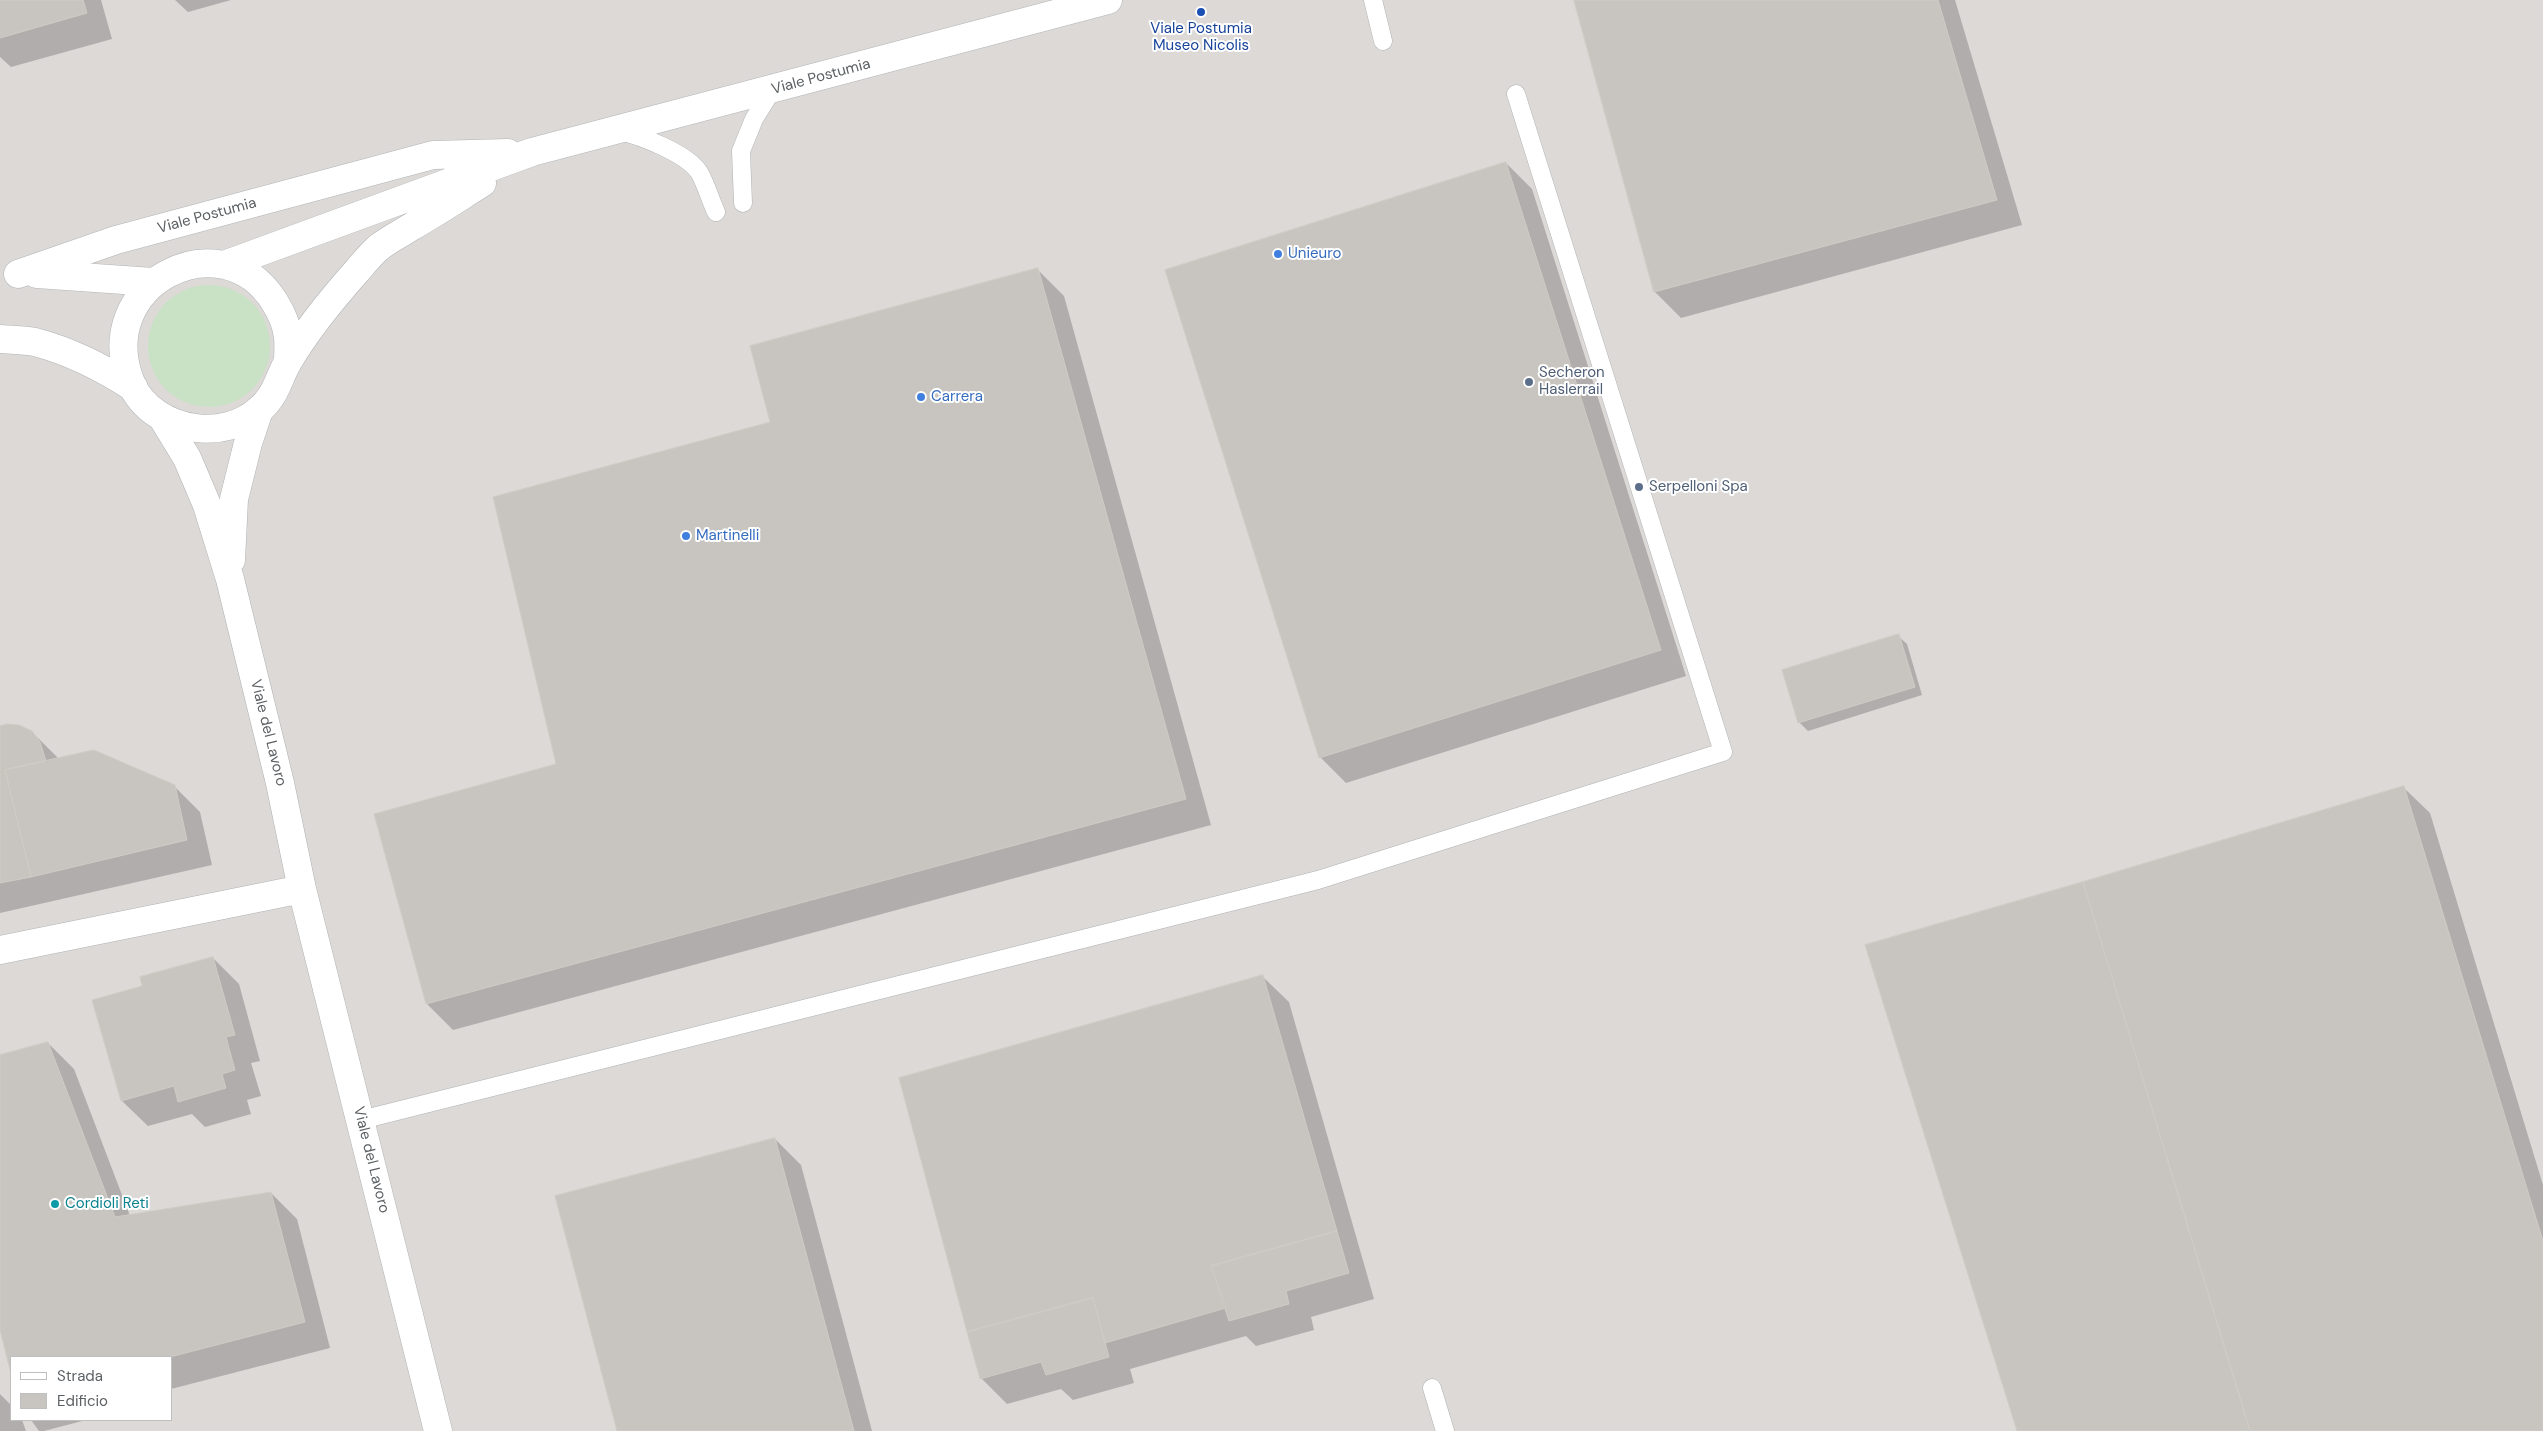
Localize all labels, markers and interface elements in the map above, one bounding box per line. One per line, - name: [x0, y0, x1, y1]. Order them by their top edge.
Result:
- marker: Viale Postumia Museo Nicolis: [1195, 6, 1207, 18]
- place label: Viale Postumia Museo Nicolis: [1150, 20, 1252, 55]
- street label: Viale Postumia: [770, 55, 872, 99]
- street label: Viale Postumia: [156, 194, 258, 238]
- place label: Unieuro: [1288, 245, 1341, 263]
- marker: Unieuro: [1272, 248, 1284, 260]
- place label: Secheron Haslerrail: [1539, 364, 1605, 399]
- marker: Secheron Haslerrail: [1523, 376, 1535, 388]
- place label: Carrera: [931, 388, 983, 406]
- marker: Carrera: [915, 391, 927, 403]
- place label: Serpelloni Spa: [1649, 478, 1748, 496]
- marker: Serpelloni Spa: [1633, 481, 1645, 493]
- place label: Martinelli: [696, 527, 759, 545]
- marker: Martinelli: [680, 530, 692, 542]
- street label: Viale del Lavoro: [246, 678, 290, 788]
- street label: Viale del Lavoro: [349, 1105, 393, 1215]
- place label: Cordioli Reti: [65, 1195, 149, 1213]
- marker: Cordioli Reti: [49, 1198, 61, 1210]
- legend: [10, 1356, 172, 1421]
- text: Strada: [57, 1366, 103, 1386]
- text: Edificio: [57, 1391, 108, 1411]

